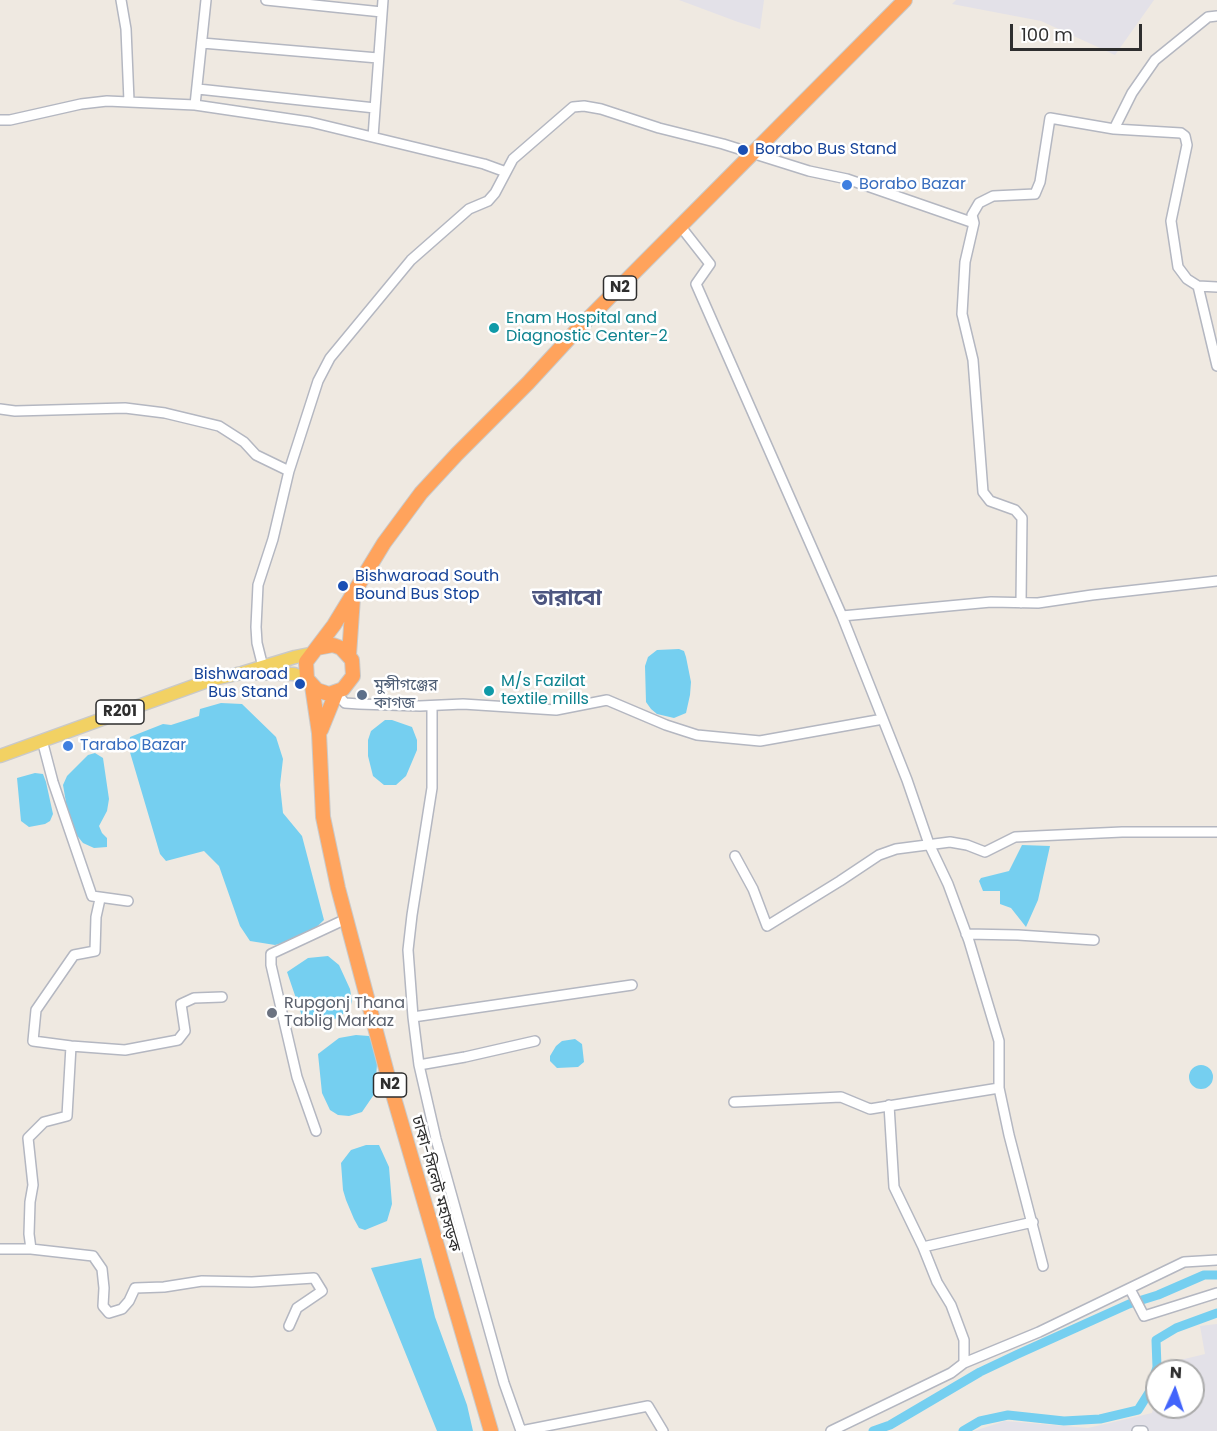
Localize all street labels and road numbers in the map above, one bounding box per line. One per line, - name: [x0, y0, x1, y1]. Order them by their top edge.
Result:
- road number: N2: [604, 276, 636, 300]
- road number: R201: [96, 700, 144, 724]
- road number: N2: [374, 1073, 406, 1097]
- street label: ঢাকা-সিলেট মহাসড়ক: [406, 1114, 464, 1254]

